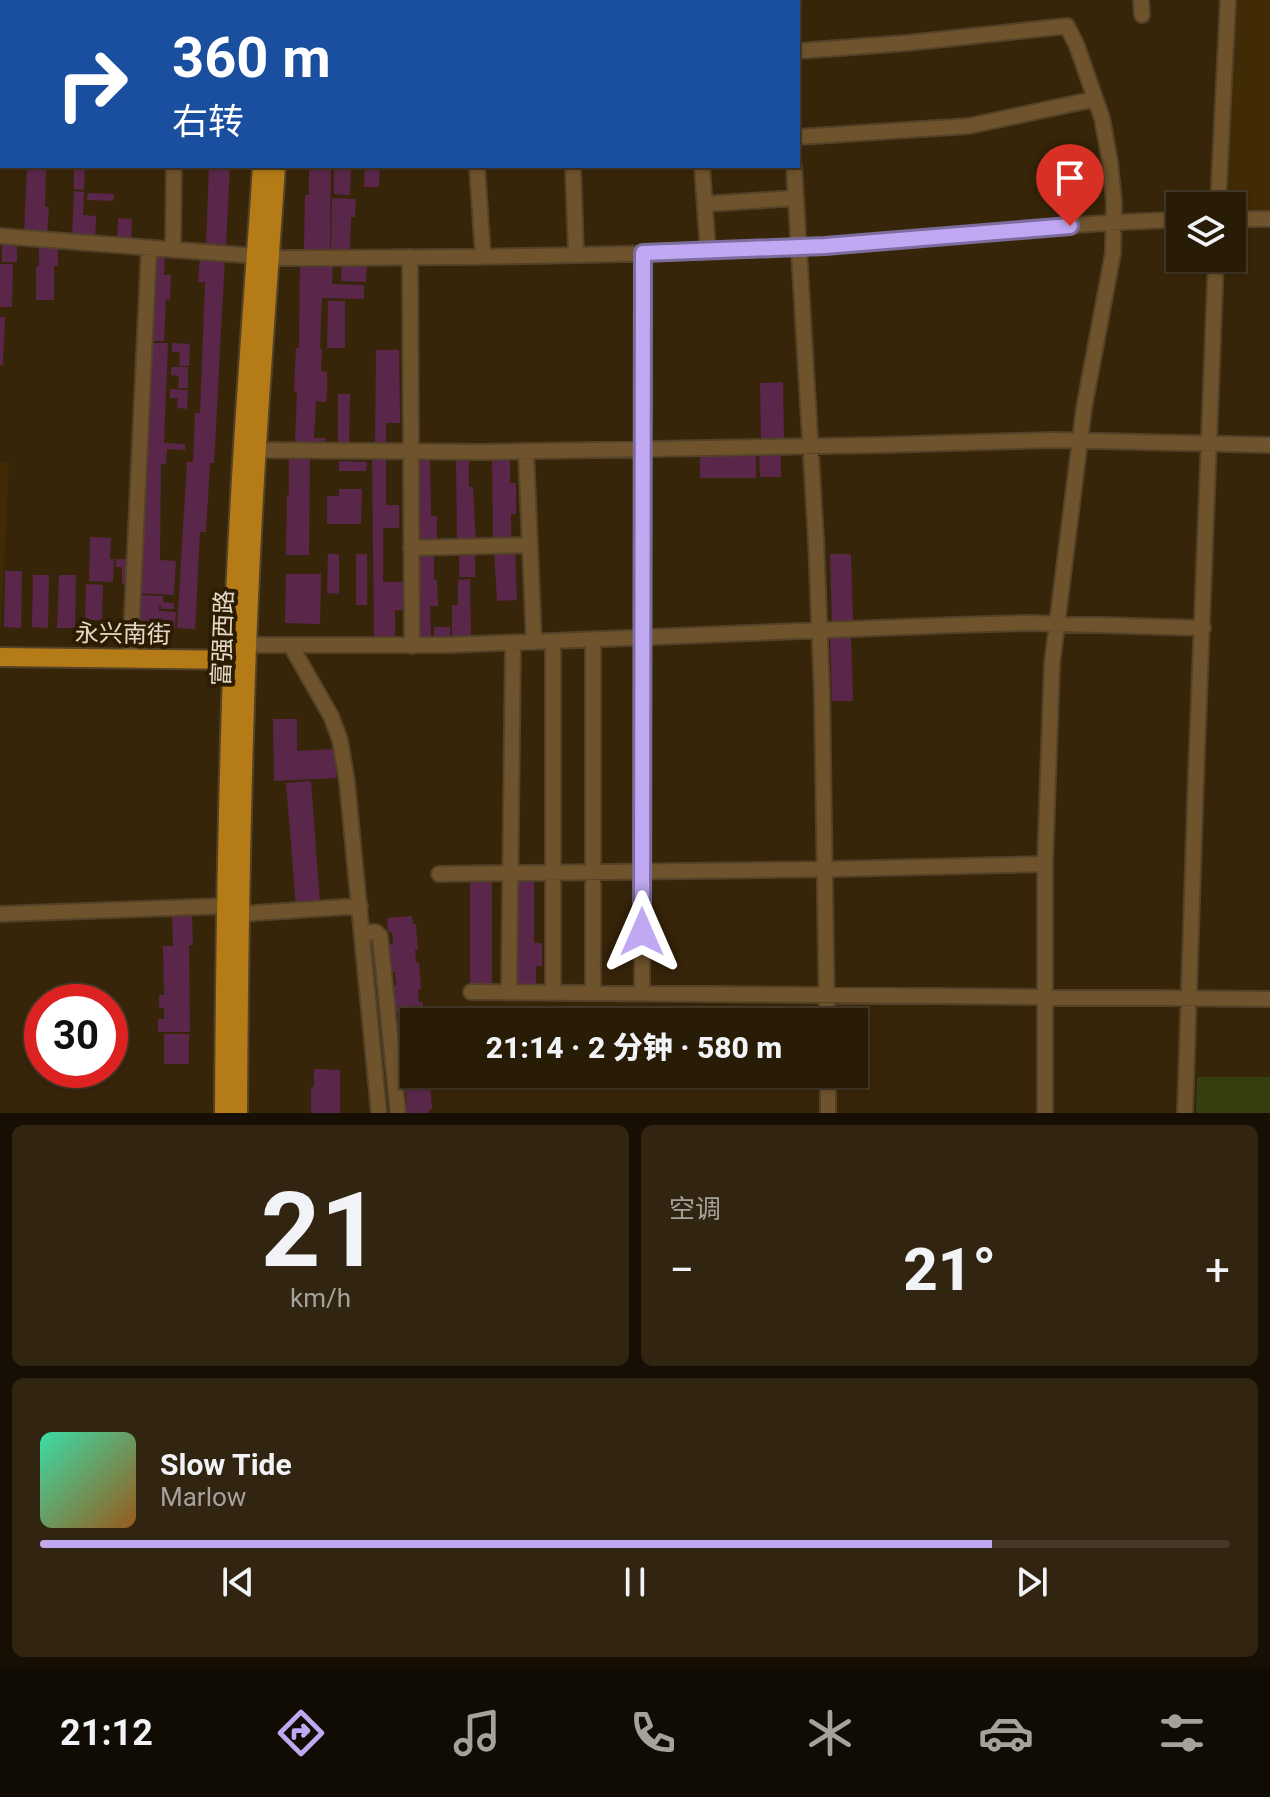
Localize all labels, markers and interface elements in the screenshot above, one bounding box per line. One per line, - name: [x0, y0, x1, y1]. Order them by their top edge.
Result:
- text: 360 m: [172, 25, 331, 91]
- icon: right: [40, 32, 144, 136]
- text: 右转: [172, 101, 244, 143]
- pin: [1036, 144, 1104, 226]
- icon: arrive: [1048, 156, 1092, 200]
- map controls: [1166, 192, 1246, 272]
- button: layers: [1166, 192, 1246, 272]
- street label: 富强西路: [207, 590, 239, 686]
- street label: 永兴南街: [75, 619, 171, 649]
- position arrow: [600, 890, 684, 974]
- speed limit sign: 30: [24, 984, 128, 1088]
- text: 21:14 · 2 分钟 · 580 m: [486, 1030, 782, 1065]
- text: 21: [261, 1170, 380, 1291]
- text: 空调: [669, 1194, 721, 1224]
- text: 21°: [903, 1234, 996, 1305]
- text: −: [669, 1244, 694, 1296]
- text: +: [1205, 1244, 1230, 1296]
- text: km/h: [290, 1283, 351, 1313]
- text: Slow Tide: [160, 1447, 292, 1482]
- text: Marlow: [160, 1482, 246, 1512]
- icon: previous: [216, 1560, 260, 1604]
- icon: pause: [613, 1560, 657, 1604]
- icon: next: [1010, 1560, 1054, 1604]
- icon: directions: [273, 1705, 329, 1761]
- icon: music: [449, 1705, 505, 1761]
- icon: phone: [625, 1705, 681, 1761]
- icon: climate: [802, 1705, 858, 1761]
- icon: car: [978, 1705, 1034, 1761]
- icon: filters: [1154, 1705, 1210, 1761]
- text: 21:12: [60, 1712, 153, 1754]

